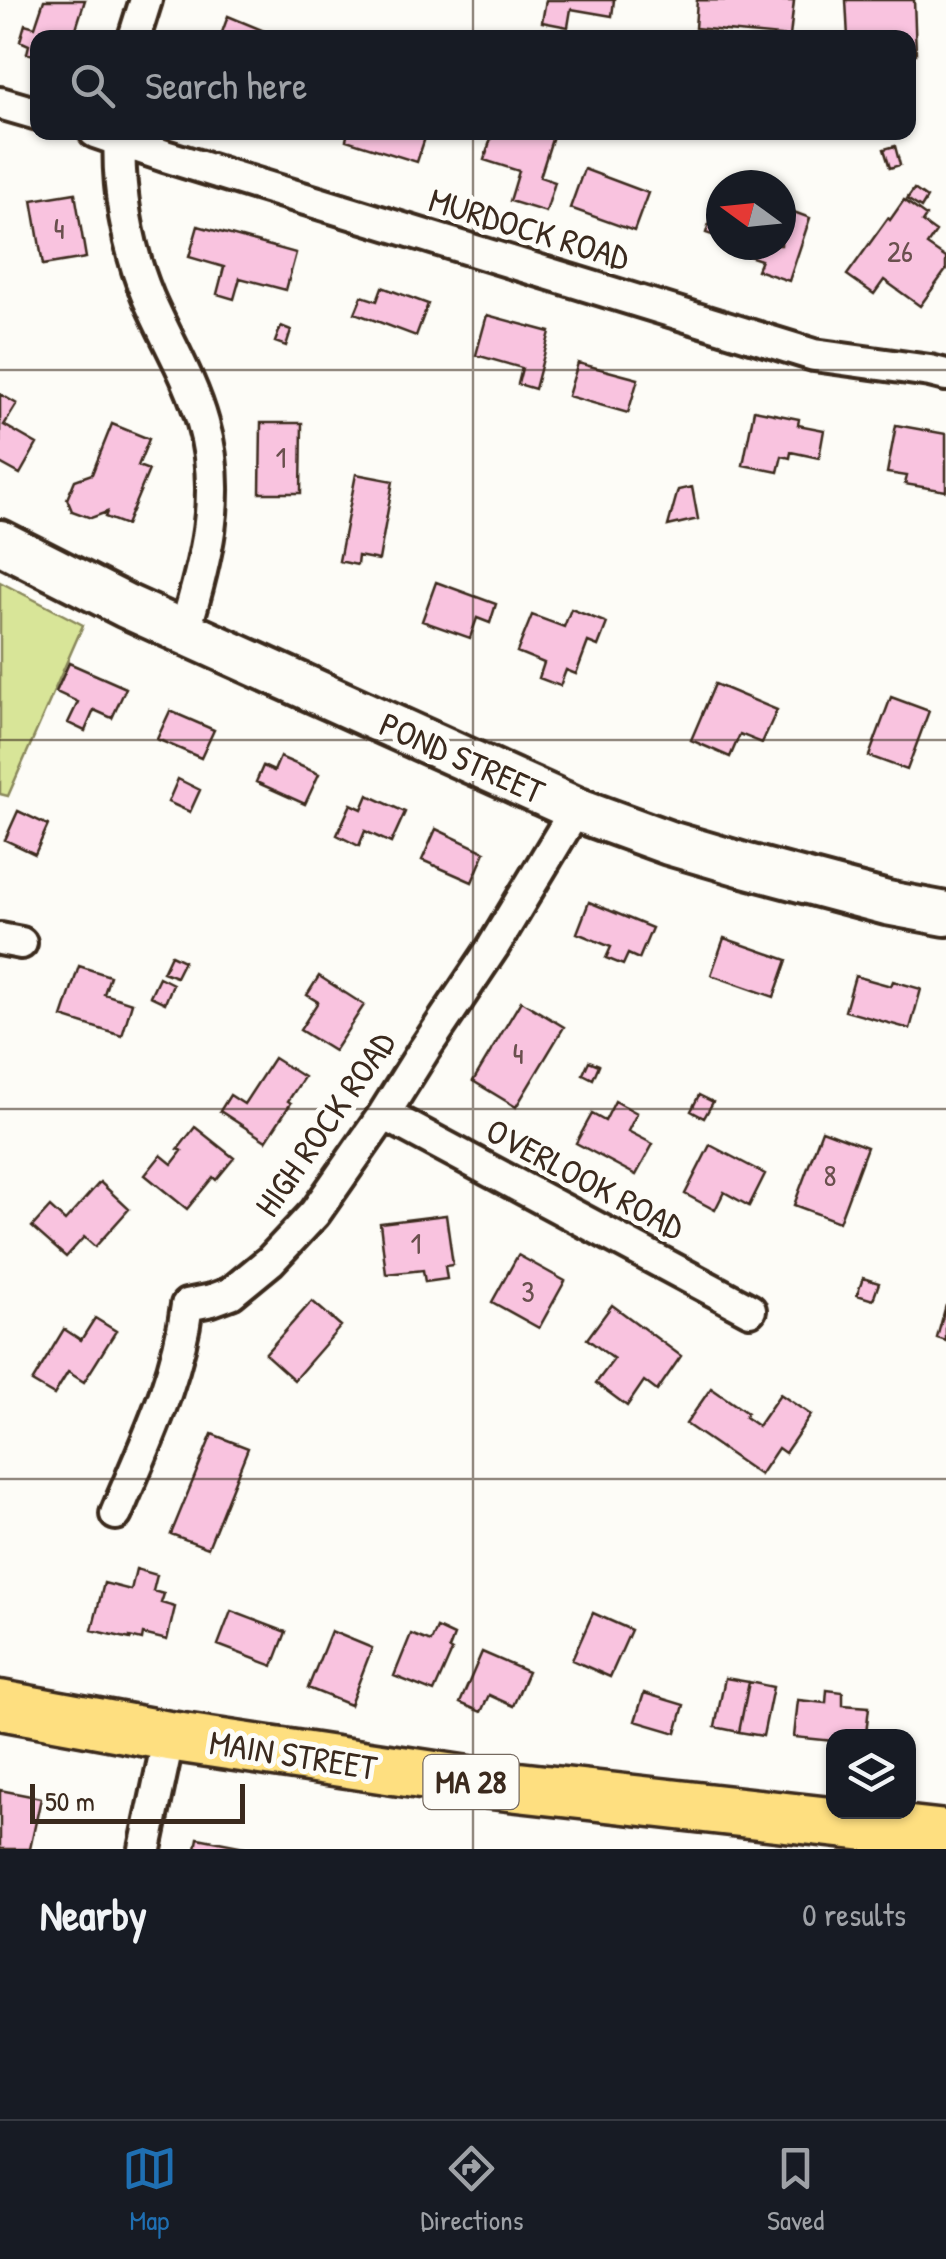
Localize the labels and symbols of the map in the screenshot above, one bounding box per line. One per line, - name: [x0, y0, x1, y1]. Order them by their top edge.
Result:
- north arrow: [706, 170, 796, 260]
- street label: MURDOCK ROAD: [423, 176, 635, 281]
- house number: 4: [53, 208, 65, 248]
- house number: 26: [887, 231, 913, 271]
- house number: 1: [276, 437, 286, 477]
- street label: POND STREET: [373, 700, 552, 815]
- street label: HIGH ROCK ROAD: [243, 1022, 406, 1226]
- house number: 4: [512, 1033, 524, 1073]
- street label: OVERLOOK ROAD: [478, 1107, 693, 1251]
- house number: 8: [824, 1155, 837, 1195]
- house number: 1: [411, 1223, 421, 1263]
- house number: 3: [521, 1271, 535, 1311]
- street label: MAIN STREET: [206, 1718, 381, 1791]
- road number: MA 28: [424, 1755, 518, 1809]
- scale bar: [30, 1779, 245, 1824]

